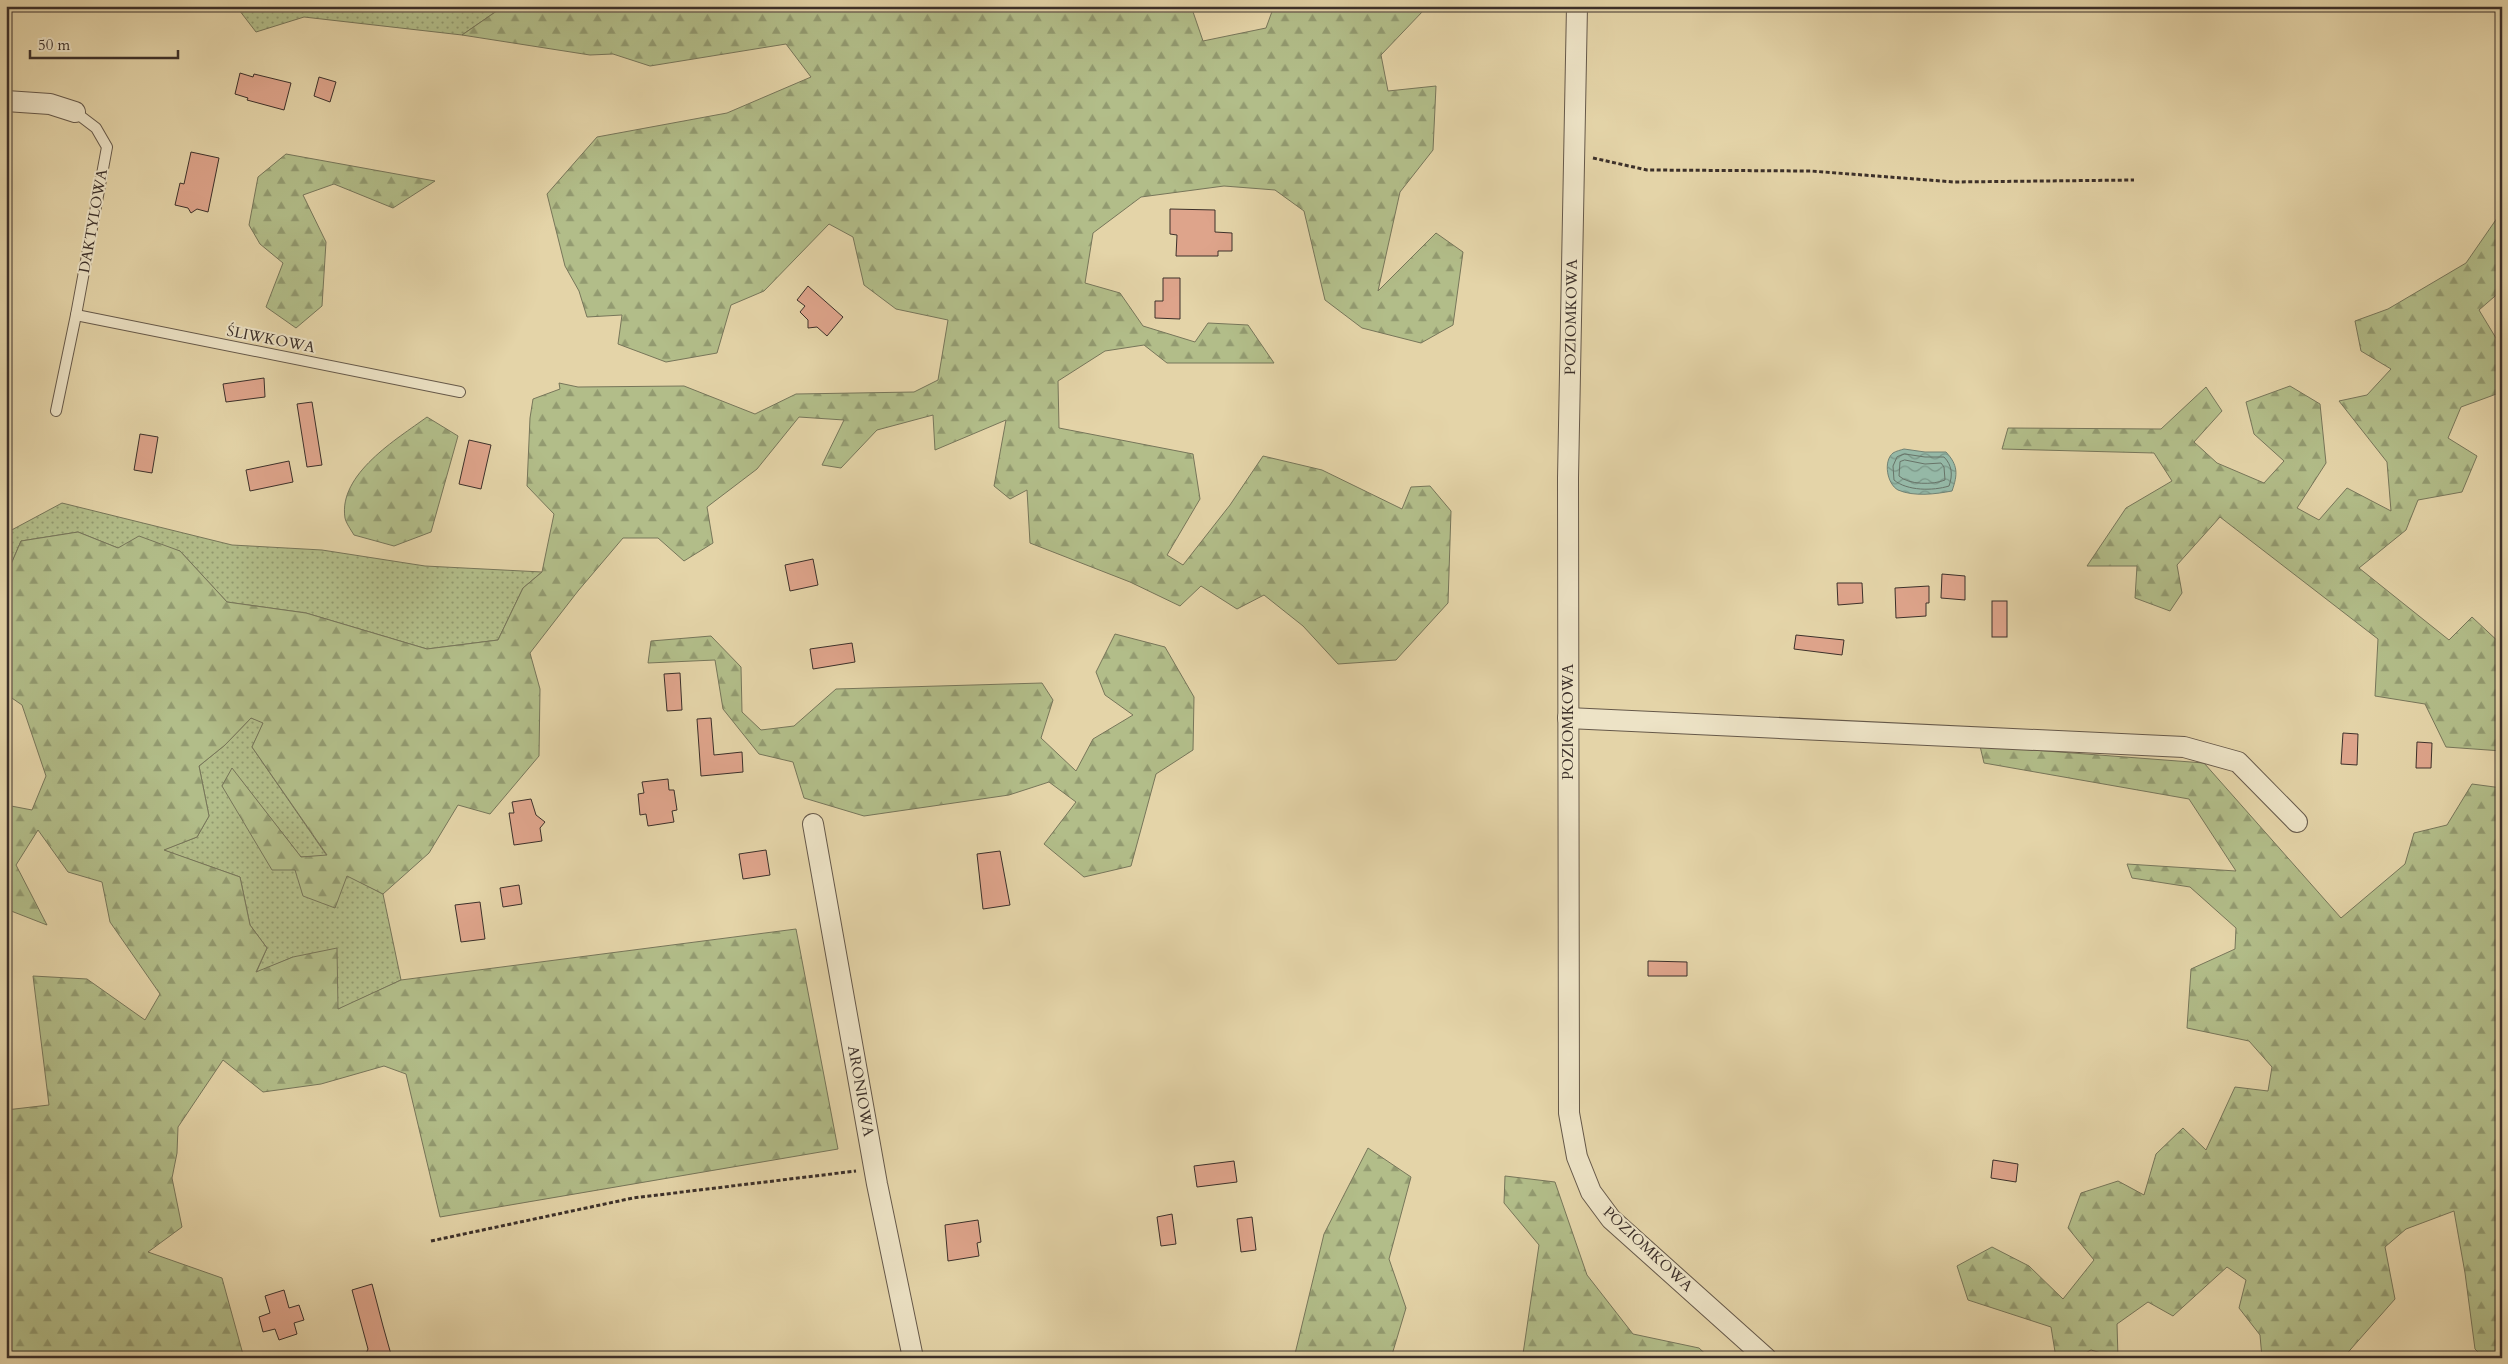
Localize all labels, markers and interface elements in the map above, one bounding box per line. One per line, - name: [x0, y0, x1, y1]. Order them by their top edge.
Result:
- scale bar: [30, 28, 178, 60]
- text: 50 m: [38, 35, 70, 55]
- street label: DAKTYLOWA: [74, 167, 112, 275]
- street label: POZIOMKOWA: [1560, 258, 1582, 375]
- street label: ŚLIWKOWA: [225, 321, 317, 357]
- street label: POZIOMKOWA: [1558, 664, 1578, 780]
- street label: ARONIOWA: [843, 1044, 879, 1138]
- street label: POZIOMKOWA: [1599, 1202, 1698, 1296]

